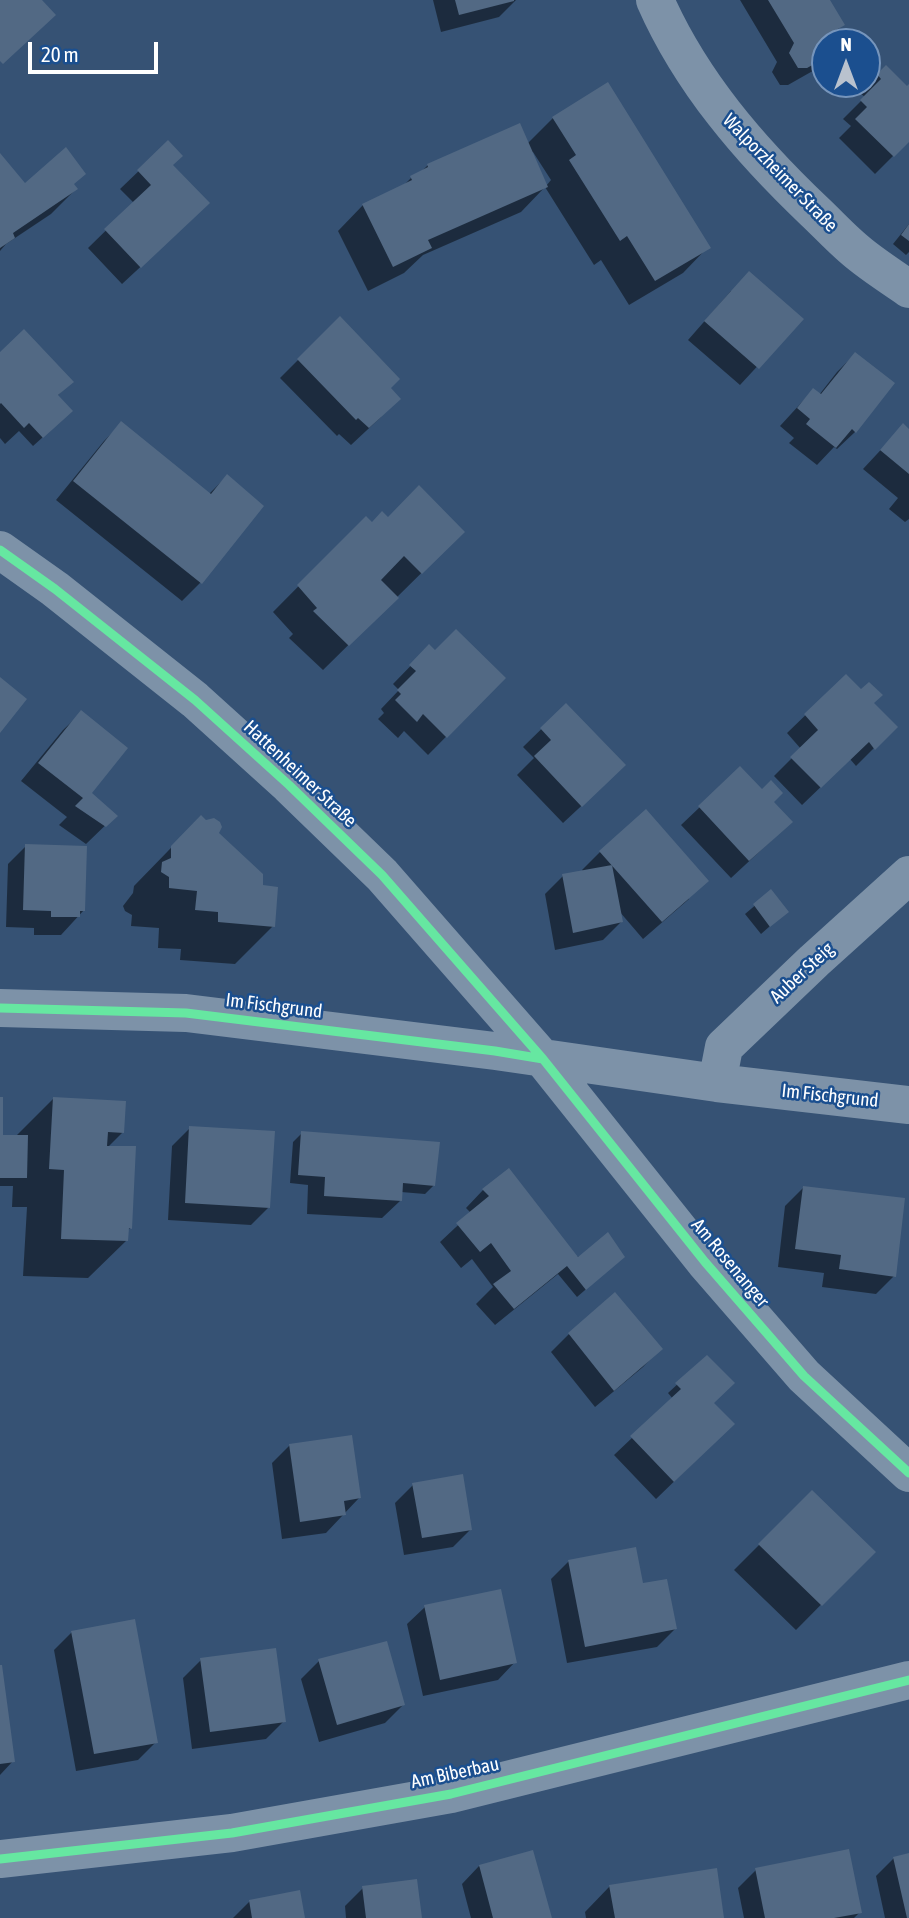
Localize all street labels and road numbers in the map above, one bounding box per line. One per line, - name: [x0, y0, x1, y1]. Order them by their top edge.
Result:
- street label: Walporzheimer Straße: [718, 109, 842, 237]
- street label: Hattenheimer Straße: [239, 716, 361, 832]
- street label: Auber Steig: [765, 938, 839, 1008]
- street label: Im Fischgrund: [224, 989, 324, 1023]
- street label: Im Fischgrund: [780, 1080, 880, 1112]
- street label: Am Rosenanger: [686, 1214, 774, 1312]
- street label: Am Biberbau: [409, 1753, 501, 1793]

